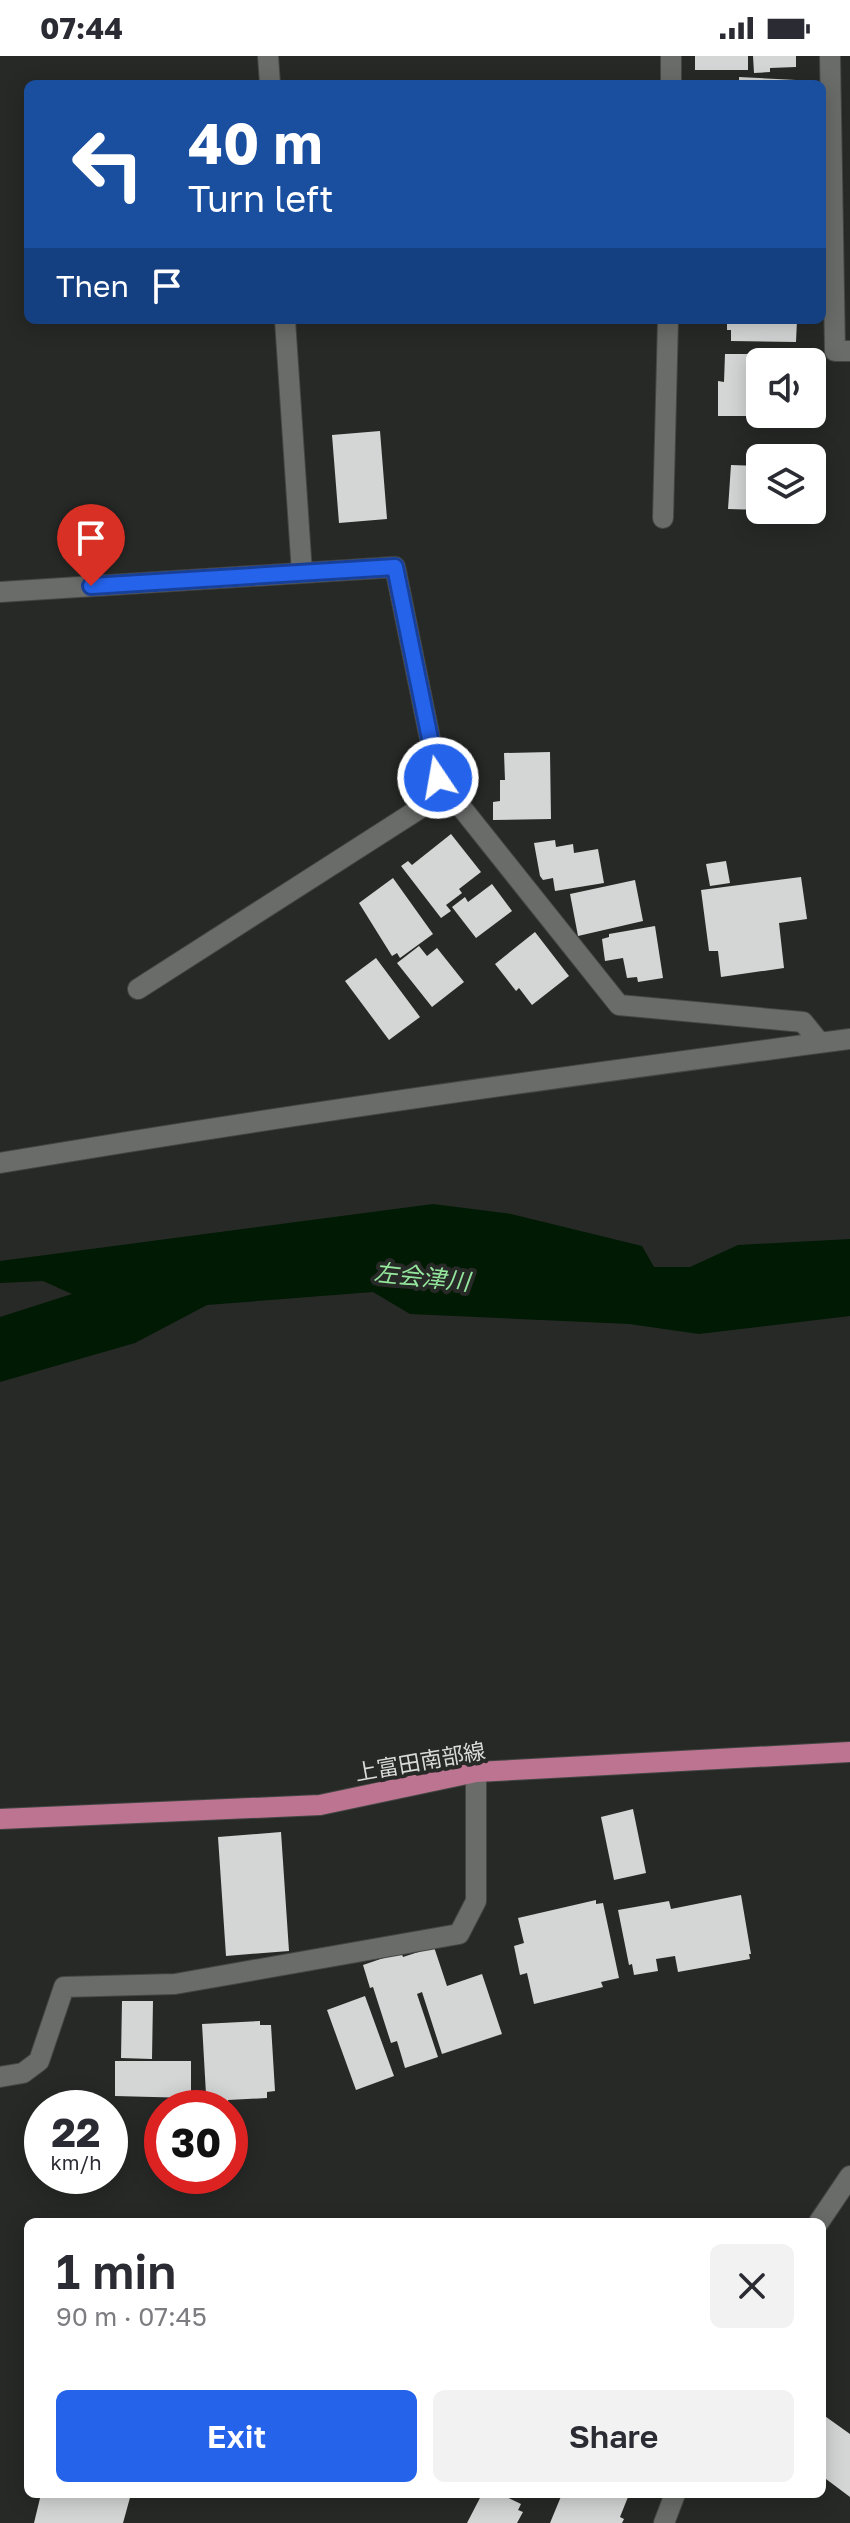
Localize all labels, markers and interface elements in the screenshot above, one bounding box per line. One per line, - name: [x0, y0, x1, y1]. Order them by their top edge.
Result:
- text: 07:44: [40, 10, 123, 46]
- text: 40 m: [188, 109, 322, 176]
- icon: left: [56, 112, 160, 216]
- text: Turn left: [188, 177, 334, 220]
- icon: arrive: [145, 264, 189, 308]
- text: Then: [56, 268, 129, 304]
- map controls: [746, 348, 826, 524]
- button: sound: [746, 348, 826, 428]
- button: layers: [746, 444, 826, 524]
- pin: [57, 504, 125, 586]
- icon: arrive: [69, 516, 113, 560]
- position arrow: [396, 736, 480, 820]
- water label: 左会津川: [373, 1257, 474, 1296]
- street label: 上富田南部線: [353, 1736, 487, 1786]
- speed limit sign: 30: [144, 2090, 248, 2194]
- text: 22: [52, 2108, 100, 2156]
- text: km/h: [51, 2150, 101, 2174]
- text: 1 min: [56, 2242, 176, 2300]
- button: close: [710, 2244, 794, 2328]
- text: 90 m · 07:45: [56, 2301, 207, 2332]
- button: Exit: [56, 2390, 417, 2482]
- button: Share: [433, 2390, 794, 2482]

